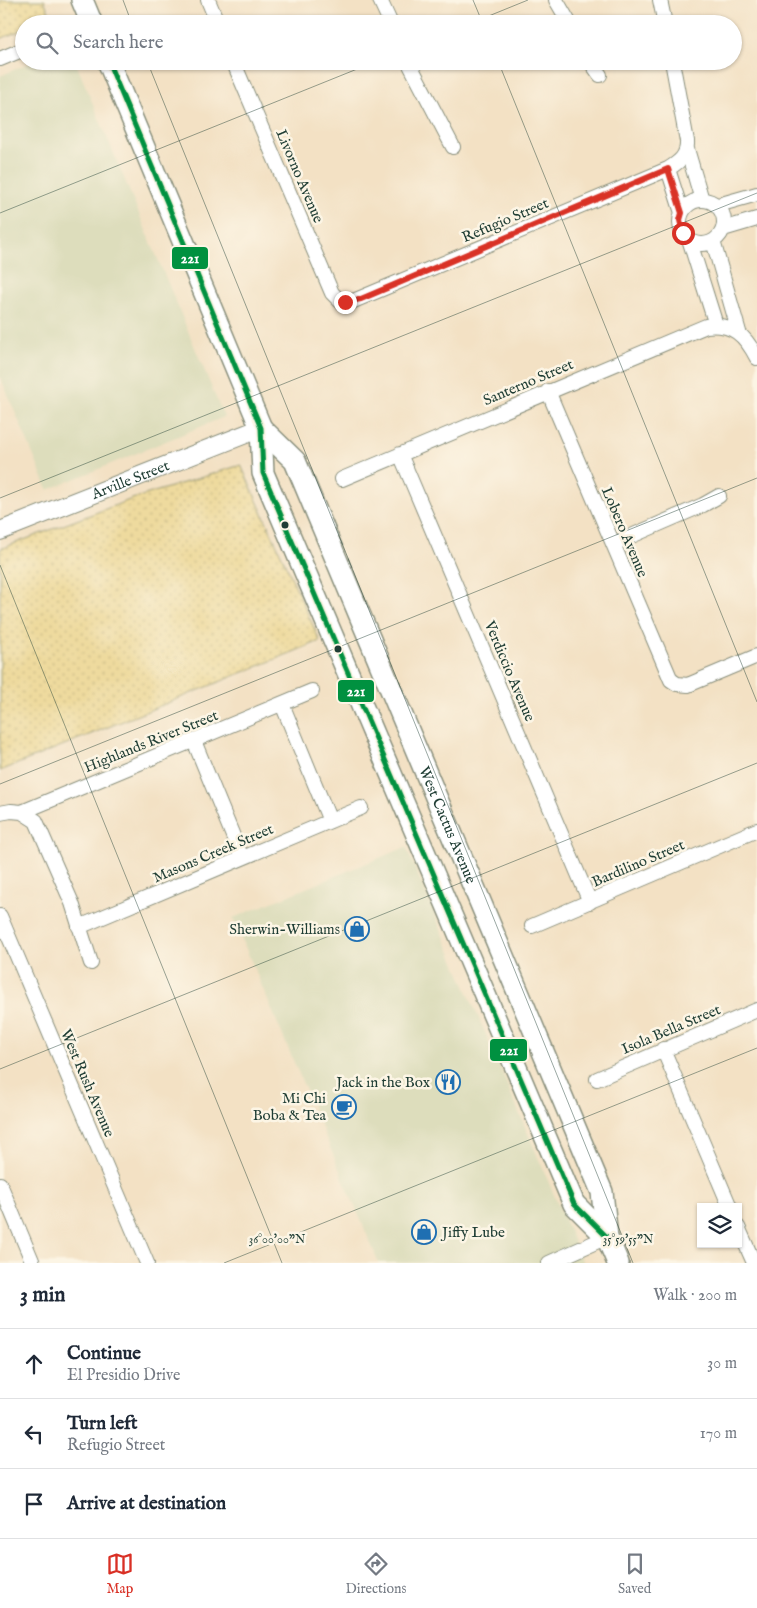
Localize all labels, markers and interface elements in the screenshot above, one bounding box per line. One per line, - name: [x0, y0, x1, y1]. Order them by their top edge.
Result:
- search box: [15, 15, 742, 70]
- icon: search: [33, 29, 61, 57]
- text: Search here: [73, 31, 164, 55]
- street label: Livorno Avenue: [271, 127, 328, 226]
- street label: Refugio Street: [459, 194, 551, 247]
- route start: [672, 222, 695, 245]
- line badge: 221: [171, 246, 209, 270]
- text: 221: [181, 250, 199, 268]
- route end: [334, 291, 357, 314]
- street label: Santerno Street: [480, 355, 576, 410]
- street label: Arville Street: [88, 456, 172, 504]
- street label: Lobero Avenue: [597, 484, 652, 580]
- unlabelled marker: [280, 520, 290, 530]
- street label: Verdiccio Avenue: [479, 617, 539, 724]
- unlabelled marker: [333, 644, 343, 654]
- line badge: 221: [337, 679, 375, 703]
- text: 221: [347, 683, 365, 701]
- street label: Highlands River Street: [81, 706, 221, 777]
- street label: West Cactus Avenue: [414, 764, 480, 887]
- street label: Masons Creek Street: [150, 820, 276, 887]
- street label: Bardilino Street: [589, 835, 687, 891]
- shop icon: Sherwin-Williams: [344, 916, 370, 942]
- place label: Sherwin-Williams: [229, 920, 340, 939]
- street label: Isola Bella Street: [619, 1000, 724, 1059]
- street label: West Rush Avenue: [56, 1026, 119, 1140]
- line badge: 221: [489, 1038, 528, 1062]
- text: 221: [500, 1042, 518, 1060]
- restaurant icon: Jack in the Box: [435, 1069, 461, 1095]
- place label: Jack in the Box: [334, 1073, 431, 1092]
- place label: Mi Chi Boba & Tea: [253, 1089, 327, 1125]
- cafe icon: Mi Chi Boba & Tea: [331, 1094, 357, 1120]
- map controls: [697, 1203, 742, 1248]
- button: layers: [697, 1203, 742, 1248]
- shop icon: Jiffy Lube: [411, 1219, 437, 1245]
- place label: Jiffy Lube: [440, 1223, 505, 1242]
- text: 36°00'00"N: [249, 1232, 306, 1247]
- text: 35°59'55"N: [603, 1232, 654, 1247]
- text: 3 min: [20, 1282, 65, 1309]
- text: Walk · 200 m: [653, 1286, 737, 1306]
- text: Continue: [67, 1342, 141, 1366]
- icon: ahead: [20, 1350, 48, 1378]
- text: 30 m: [707, 1354, 737, 1374]
- text: El Presidio Drive: [67, 1366, 180, 1386]
- text: Turn left: [67, 1412, 138, 1436]
- icon: left: [20, 1420, 48, 1448]
- text: 170 m: [700, 1424, 737, 1444]
- text: Refugio Street: [67, 1436, 165, 1456]
- icon: arrive: [20, 1490, 48, 1518]
- text: Arrive at destination: [67, 1492, 226, 1516]
- tab: Map: [106, 1550, 134, 1598]
- tab: Directions: [345, 1550, 406, 1598]
- tab: Saved: [618, 1550, 651, 1598]

